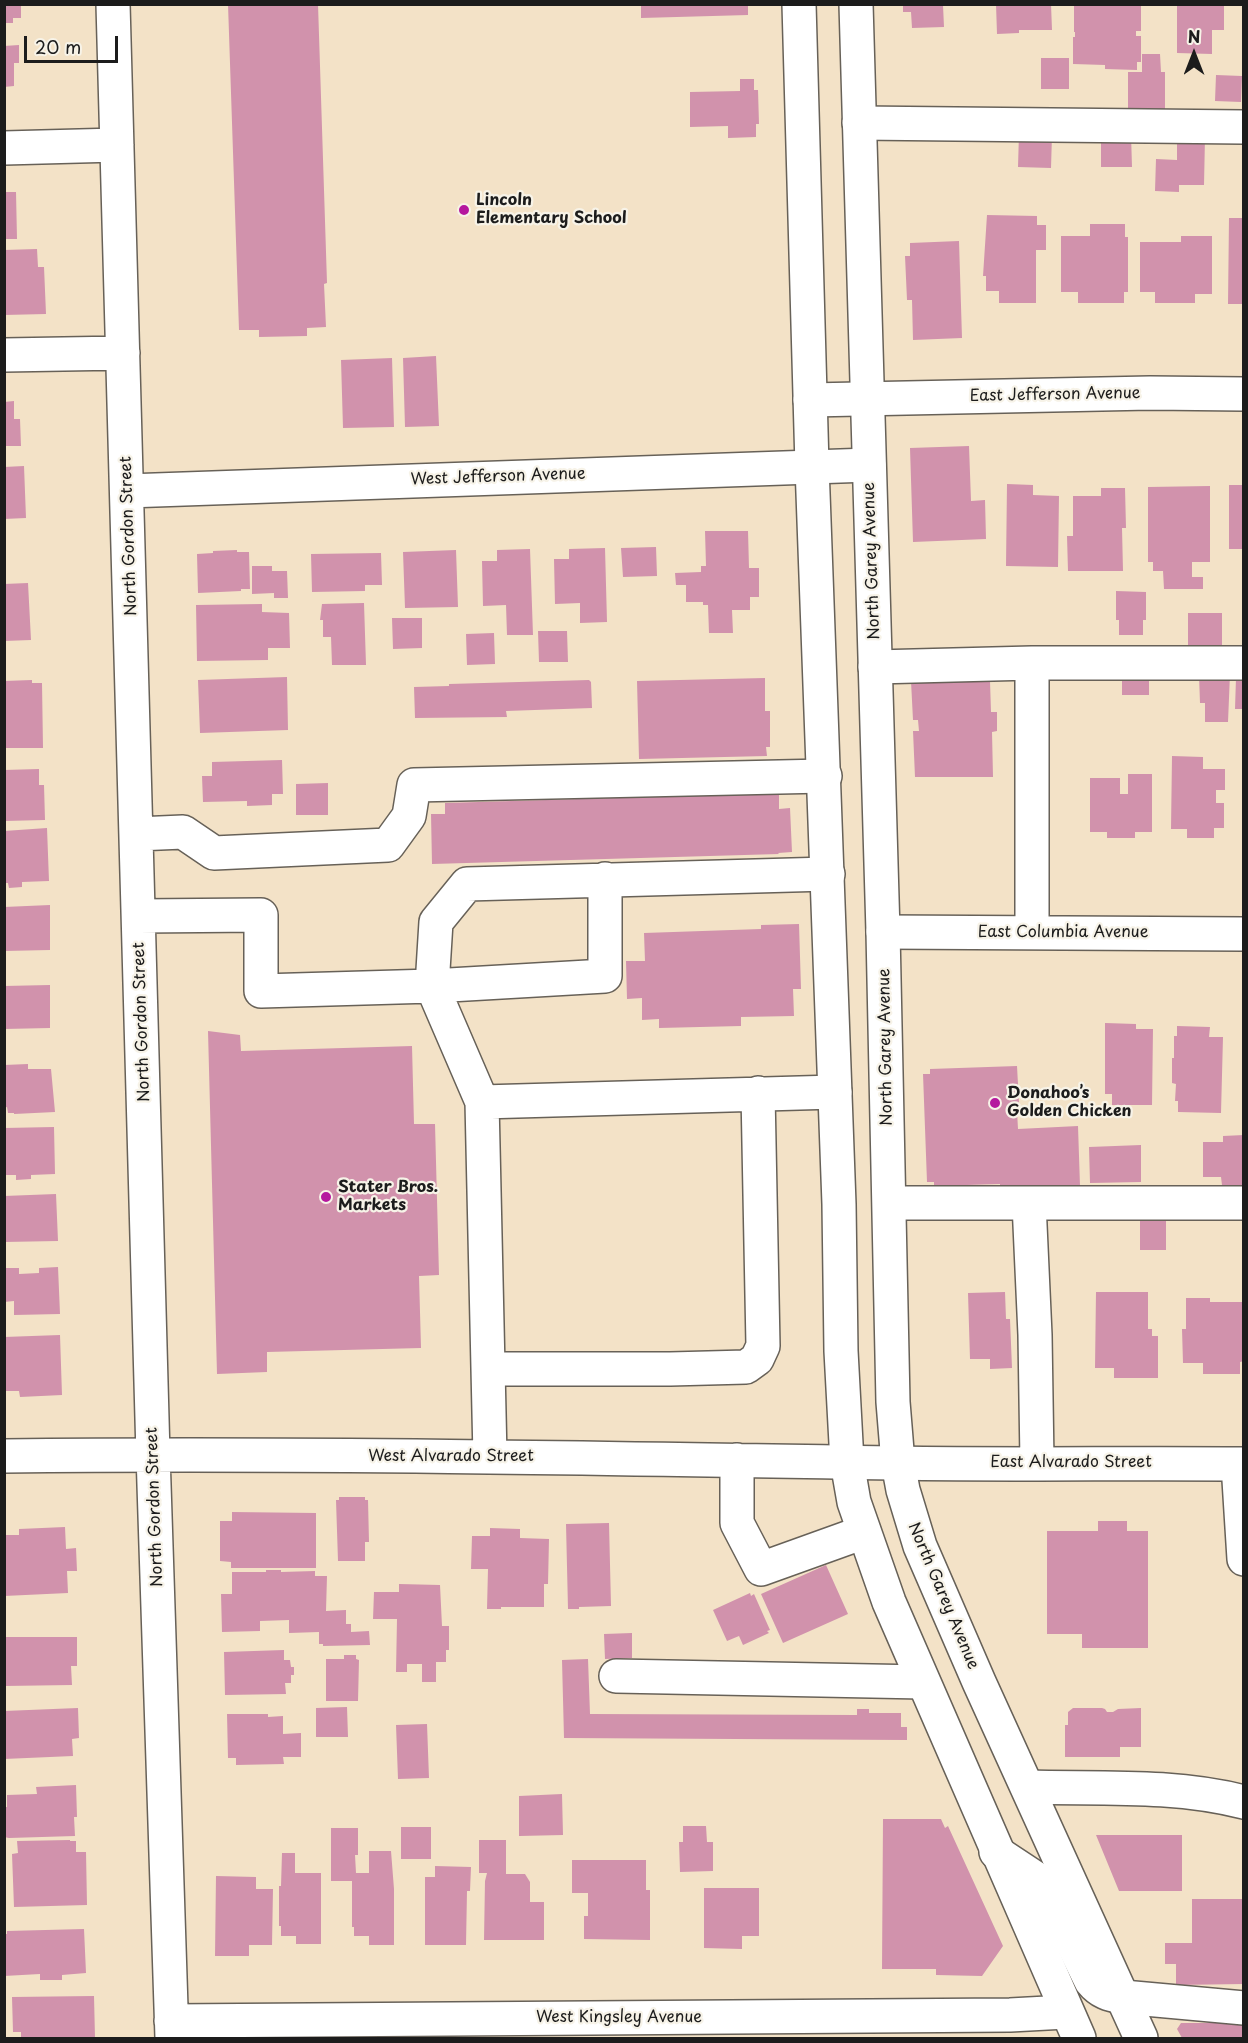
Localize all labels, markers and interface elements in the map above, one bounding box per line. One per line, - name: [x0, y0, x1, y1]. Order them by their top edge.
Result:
- scale bar: [27, 24, 122, 62]
- north arrow: [1164, 24, 1224, 84]
- text: N: [1188, 24, 1200, 48]
- text: 20 m: [35, 33, 81, 60]
- place label: Lincoln Elementary School: [476, 191, 627, 229]
- marker: Lincoln Elementary School: [457, 203, 471, 217]
- street label: East Jefferson Avenue: [969, 384, 1141, 406]
- street label: North Gordon Street: [117, 456, 141, 616]
- street label: West Jefferson Avenue: [410, 464, 586, 490]
- street label: North Garey Avenue: [860, 482, 884, 640]
- street label: East Columbia Avenue: [978, 923, 1148, 943]
- street label: North Gordon Street: [130, 942, 154, 1102]
- street label: North Garey Avenue: [875, 968, 897, 1126]
- place label: Donahoo’s Golden Chicken: [1007, 1084, 1132, 1122]
- marker: Donahoo’s Golden Chicken: [988, 1096, 1002, 1110]
- place label: Stater Bros. Markets: [338, 1178, 438, 1216]
- marker: Stater Bros. Markets: [319, 1190, 333, 1204]
- street label: North Gordon Street: [143, 1427, 167, 1587]
- street label: West Alvarado Street: [368, 1447, 534, 1467]
- street label: East Alvarado Street: [990, 1453, 1152, 1473]
- street label: North Garey Avenue: [903, 1520, 983, 1672]
- street label: West Kingsley Avenue: [536, 2008, 702, 2028]

